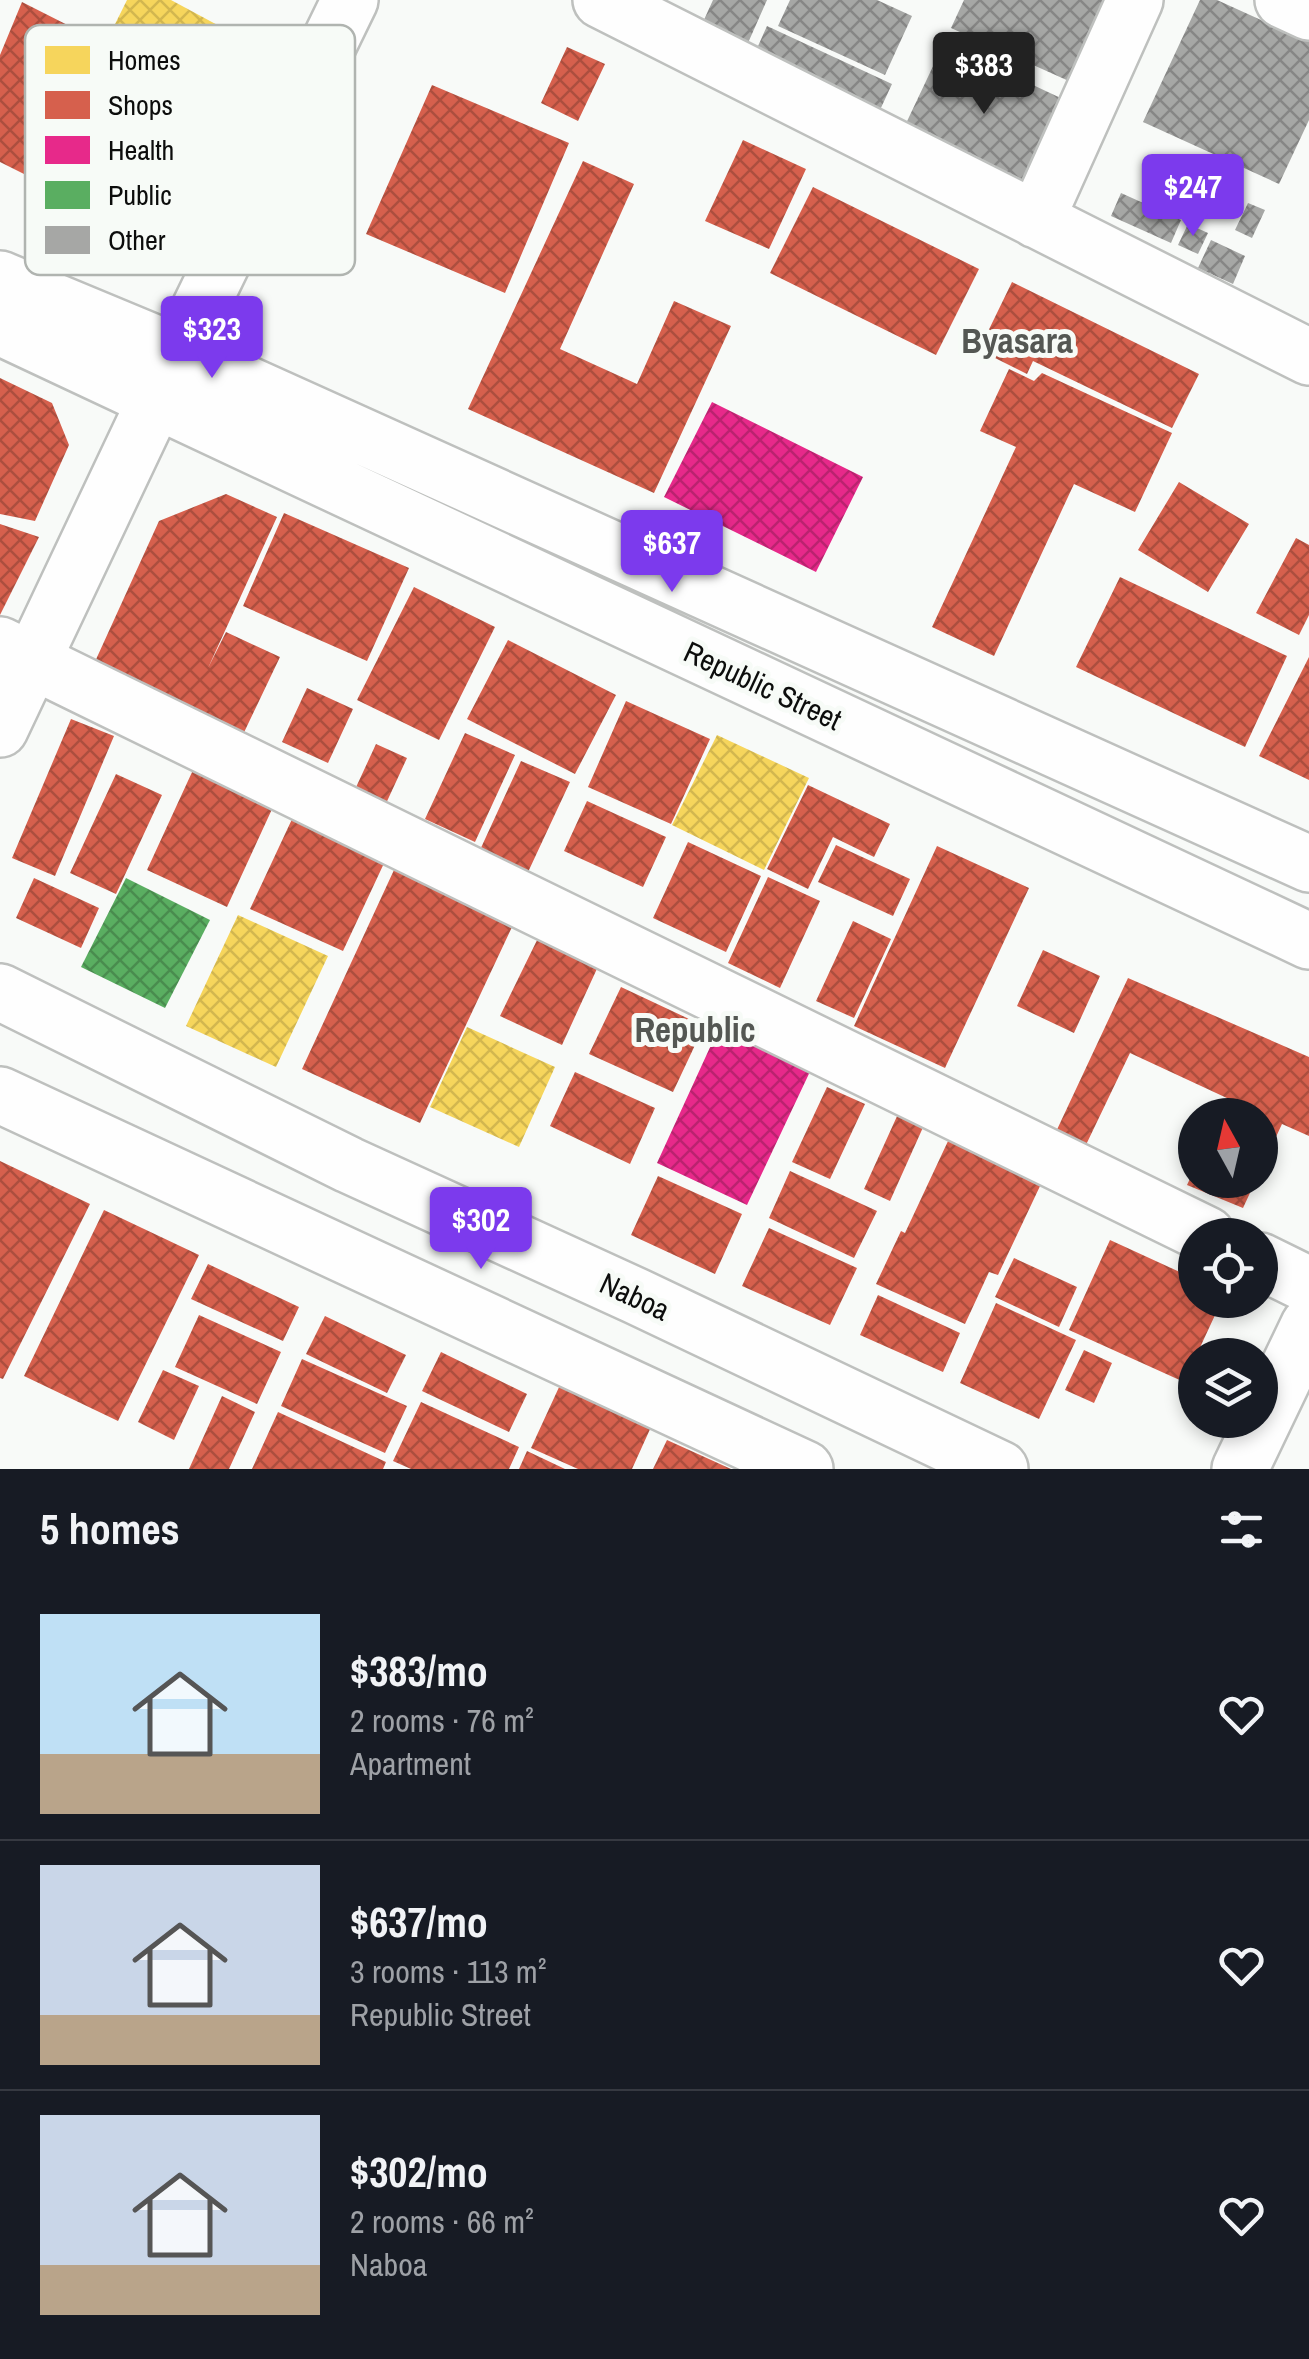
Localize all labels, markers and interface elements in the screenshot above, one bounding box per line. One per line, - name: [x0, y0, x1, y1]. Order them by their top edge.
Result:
- legend: [25, 25, 355, 275]
- pin: $383: [925, 32, 1043, 117]
- text: Homes: [108, 41, 181, 79]
- text: $383: [955, 43, 1013, 86]
- text: Shops: [108, 86, 173, 124]
- text: Health: [108, 131, 174, 169]
- pin: $247: [1134, 154, 1252, 239]
- text: $247: [1164, 165, 1222, 208]
- text: Public: [108, 176, 172, 214]
- text: Other: [108, 221, 166, 259]
- pin: $323: [153, 296, 271, 381]
- text: $323: [183, 307, 241, 350]
- district label: Byasara: [961, 317, 1073, 364]
- pin: $637: [613, 510, 731, 595]
- text: $637: [643, 521, 701, 564]
- street label: Republic Street: [678, 631, 848, 739]
- district label: Republic: [634, 1006, 756, 1053]
- north arrow: [1178, 1098, 1278, 1198]
- map controls: [1178, 1098, 1278, 1438]
- pin: $302: [422, 1187, 540, 1272]
- text: $302: [452, 1198, 510, 1241]
- button: locate: [1178, 1218, 1278, 1318]
- street label: Naboa: [594, 1263, 677, 1330]
- button: layers: [1178, 1338, 1278, 1438]
- text: 5 homes: [40, 1501, 180, 1557]
- icon: filters: [1214, 1502, 1269, 1557]
- text: $383/mo: [350, 1643, 488, 1699]
- icon: home: [120, 1654, 240, 1774]
- icon: heart: [1214, 1687, 1269, 1742]
- text: 2 rooms · 76 m²: [350, 1699, 534, 1742]
- text: Apartment: [350, 1742, 471, 1785]
- text: $637/mo: [350, 1894, 488, 1950]
- icon: home: [120, 1905, 240, 2025]
- icon: heart: [1214, 1938, 1269, 1993]
- text: 3 rooms · 113 m²: [350, 1950, 546, 1993]
- text: Republic Street: [350, 1993, 531, 2036]
- text: $302/mo: [350, 2144, 488, 2200]
- icon: home: [120, 2155, 240, 2275]
- icon: heart: [1214, 2188, 1269, 2243]
- text: 2 rooms · 66 m²: [350, 2200, 534, 2243]
- text: Naboa: [350, 2243, 427, 2286]

